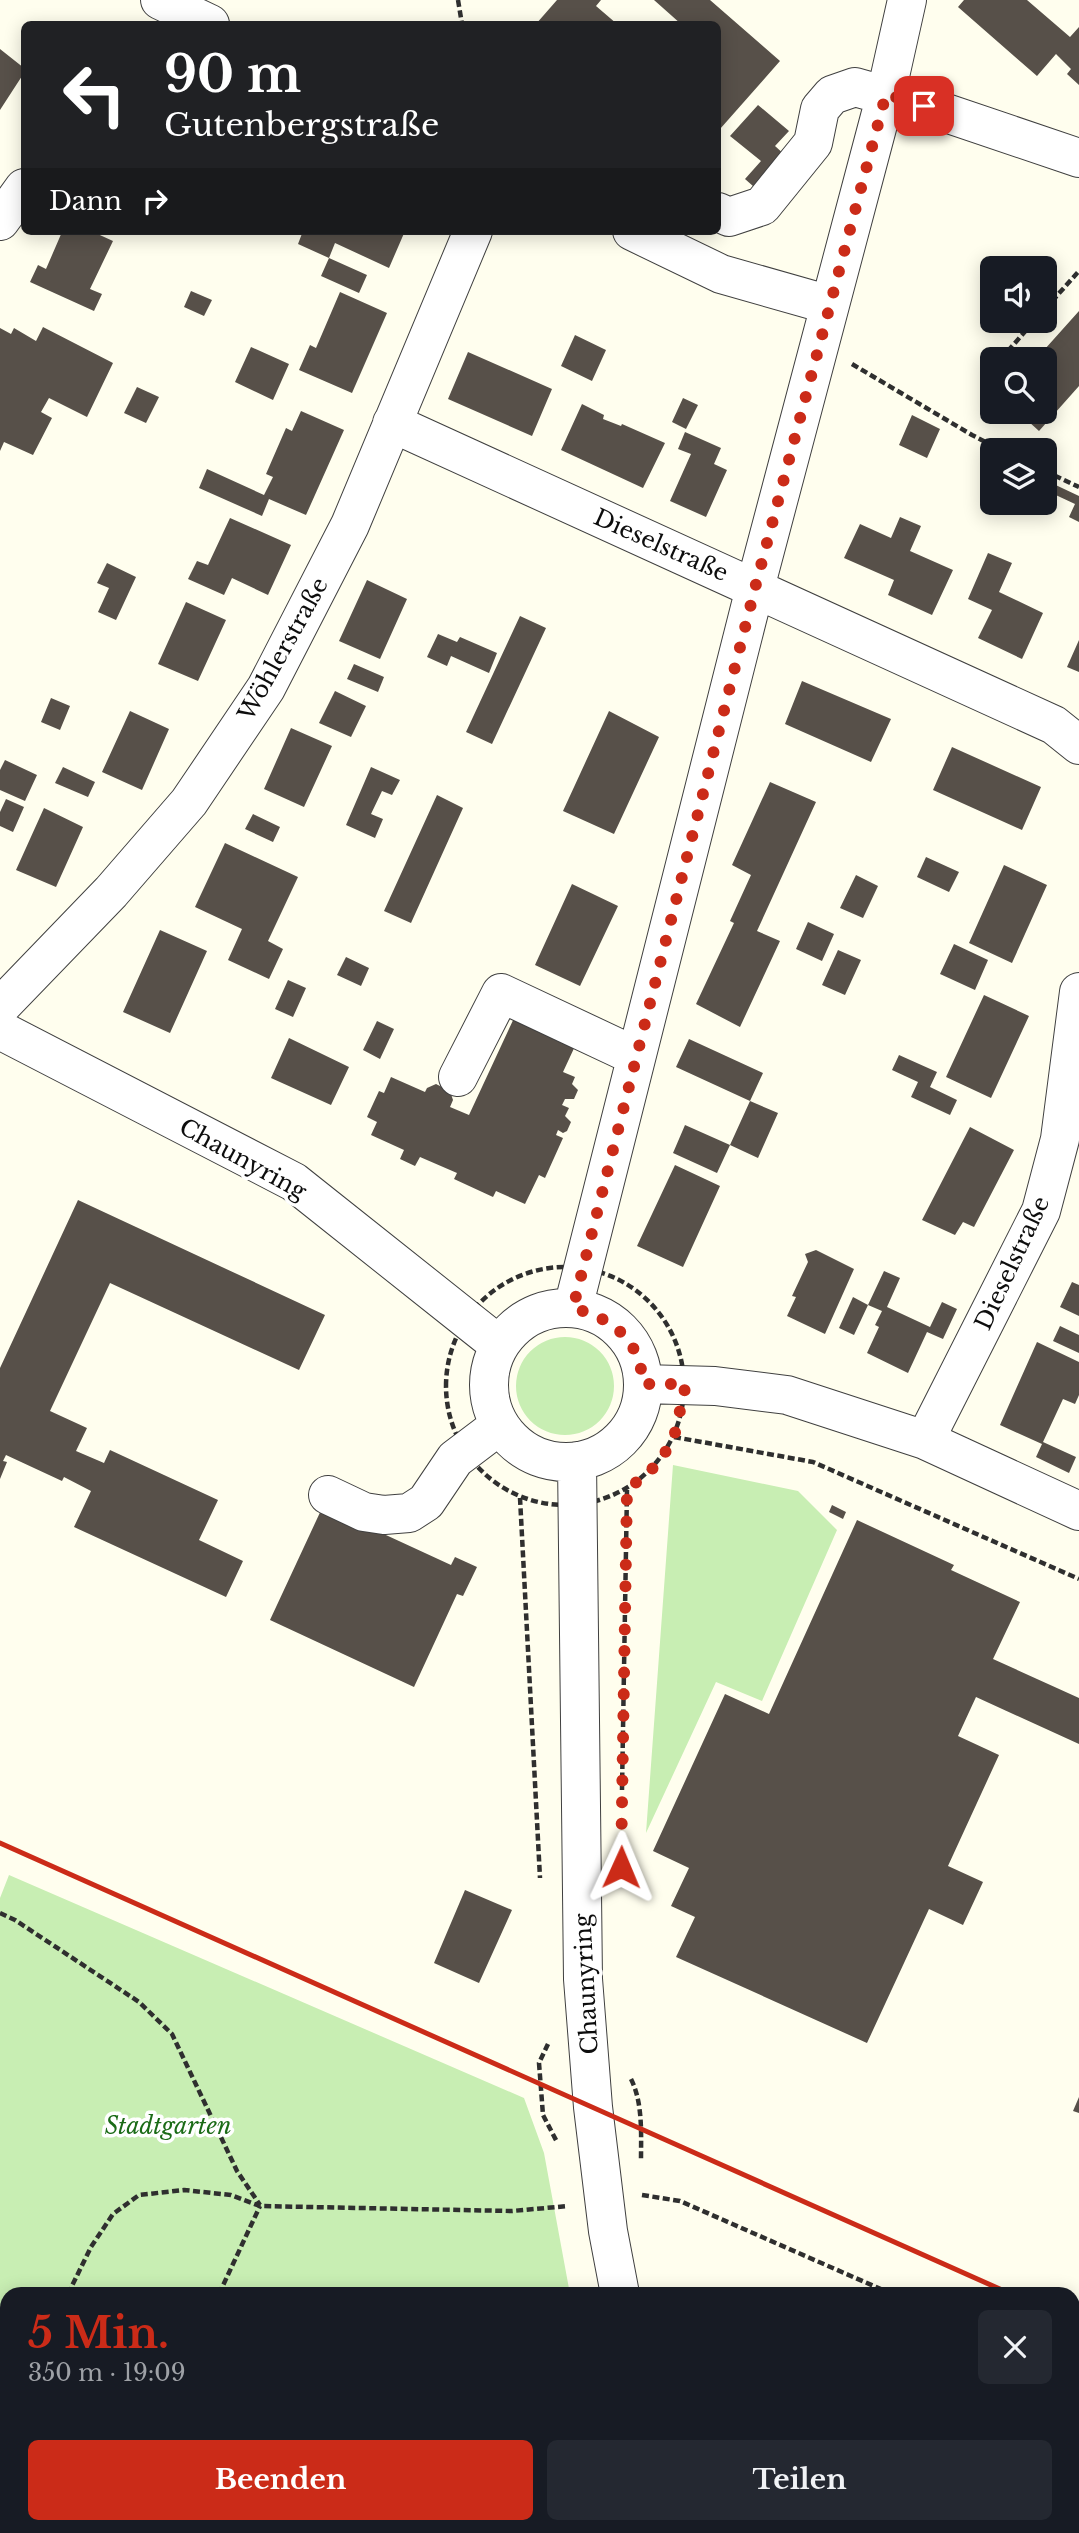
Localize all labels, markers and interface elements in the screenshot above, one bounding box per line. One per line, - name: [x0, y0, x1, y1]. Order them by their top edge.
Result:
- text: 90 m: [164, 44, 301, 105]
- icon: left: [49, 49, 140, 140]
- pin: [894, 76, 954, 136]
- icon: arrive: [905, 87, 943, 125]
- text: Gutenbergstraße: [164, 105, 439, 145]
- icon: right: [136, 182, 174, 220]
- text: Dann: [49, 185, 122, 217]
- map controls: [980, 256, 1057, 515]
- button: sound: [980, 256, 1057, 333]
- button: search: [980, 347, 1057, 424]
- button: layers: [980, 438, 1057, 515]
- street label: Dieselstraße: [589, 503, 733, 587]
- street label: Wöhlerstraße: [232, 572, 334, 726]
- street label: Chaunyring: [175, 1113, 312, 1206]
- street label: Dieselstraße: [969, 1192, 1055, 1334]
- position arrow: [584, 1830, 658, 1904]
- street label: Chaunyring: [568, 1913, 604, 2055]
- park label: Stadtgarten: [105, 2112, 231, 2140]
- text: 5 Min.: [28, 2307, 169, 2359]
- button: close: [978, 2310, 1052, 2384]
- text: 350 m · 19:09: [28, 2359, 186, 2387]
- button: Beenden: [28, 2440, 533, 2520]
- button: Teilen: [547, 2440, 1052, 2520]

